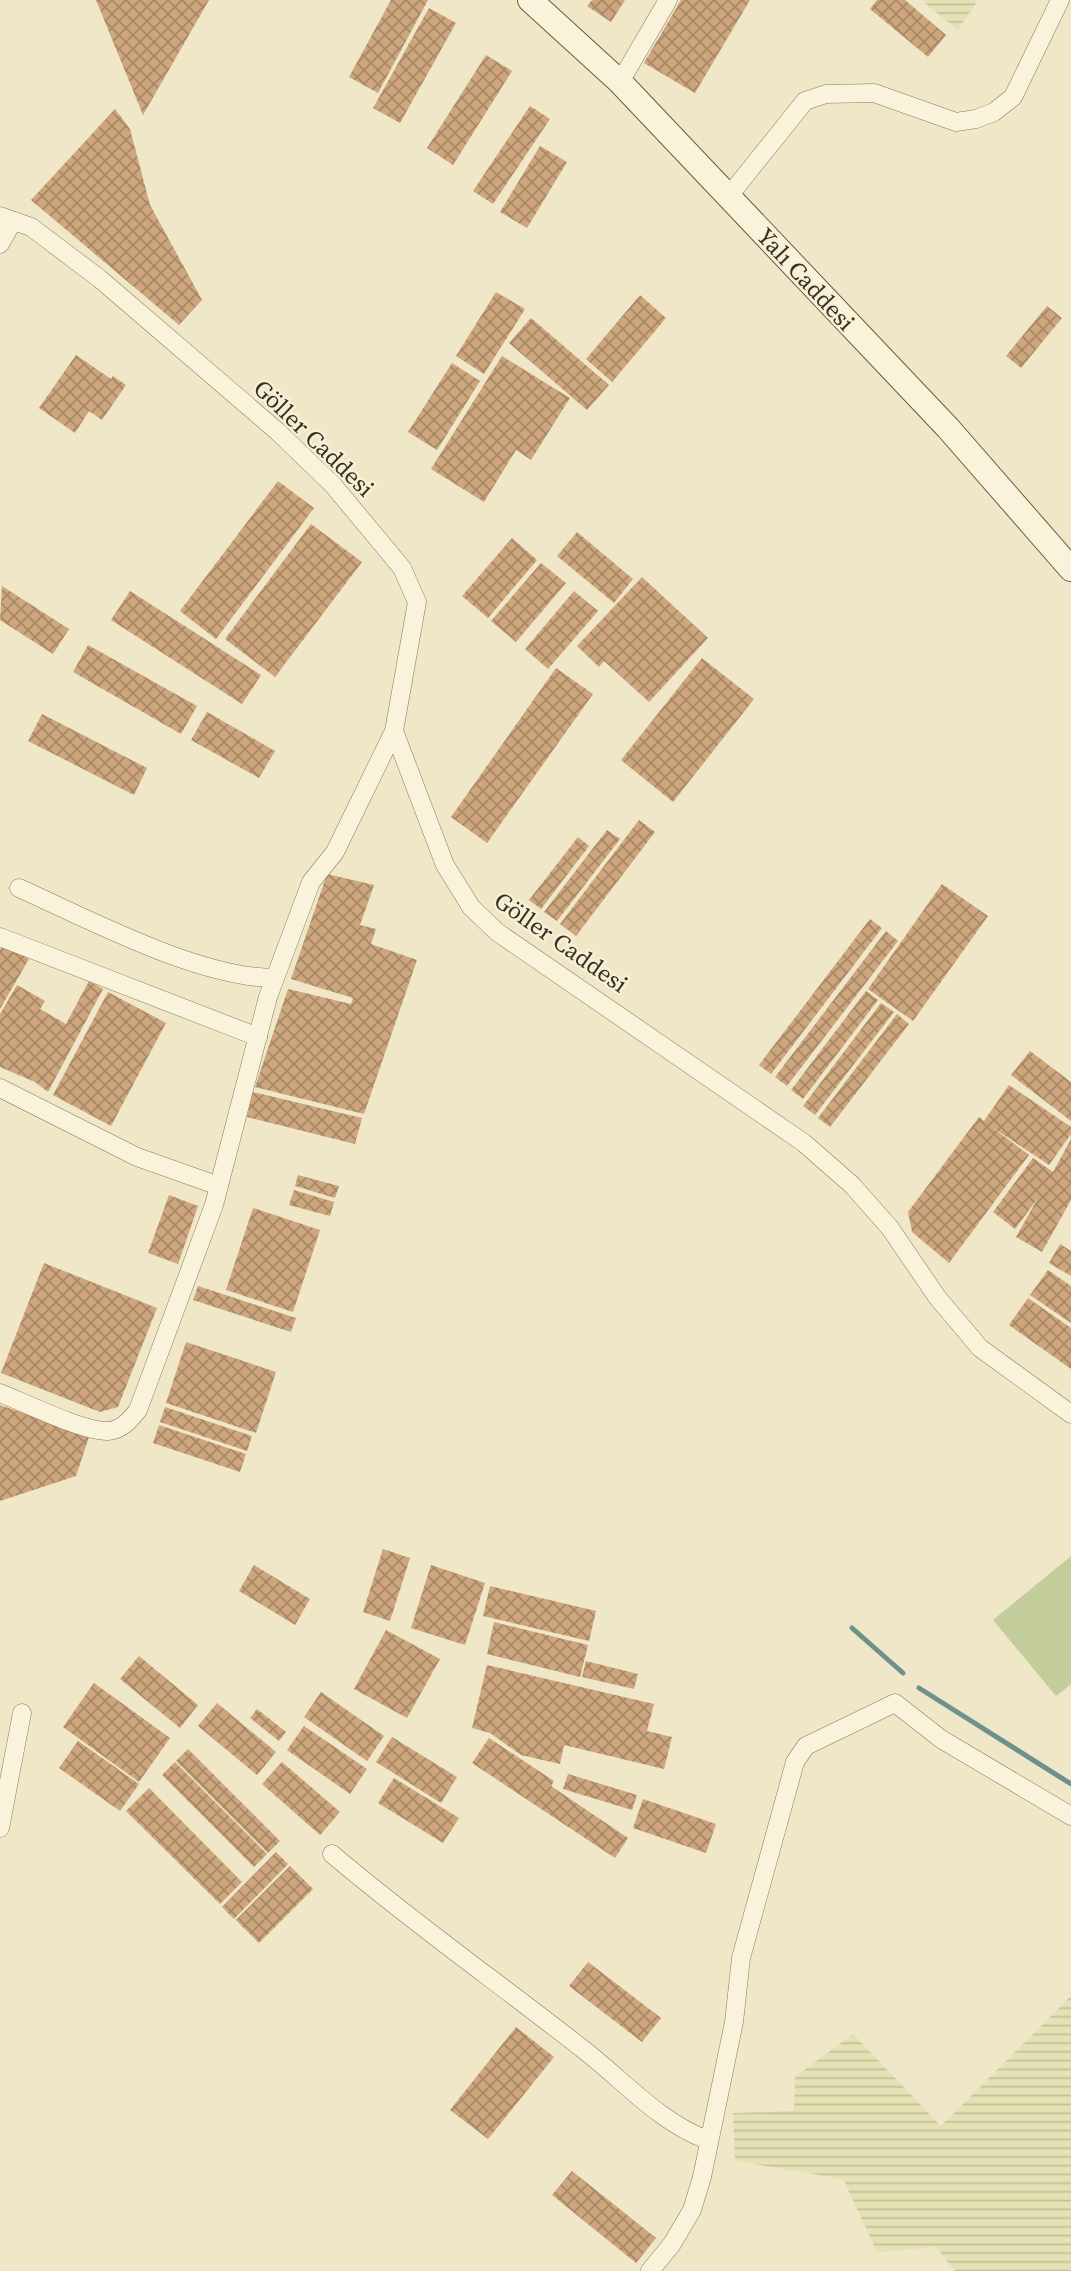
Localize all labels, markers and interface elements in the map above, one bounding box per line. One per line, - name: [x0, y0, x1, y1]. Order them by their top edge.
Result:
- street label: Yalı Caddesi: [750, 220, 862, 338]
- street label: Göller Caddesi: [246, 372, 382, 504]
- street label: Göller Caddesi: [488, 884, 634, 1000]

